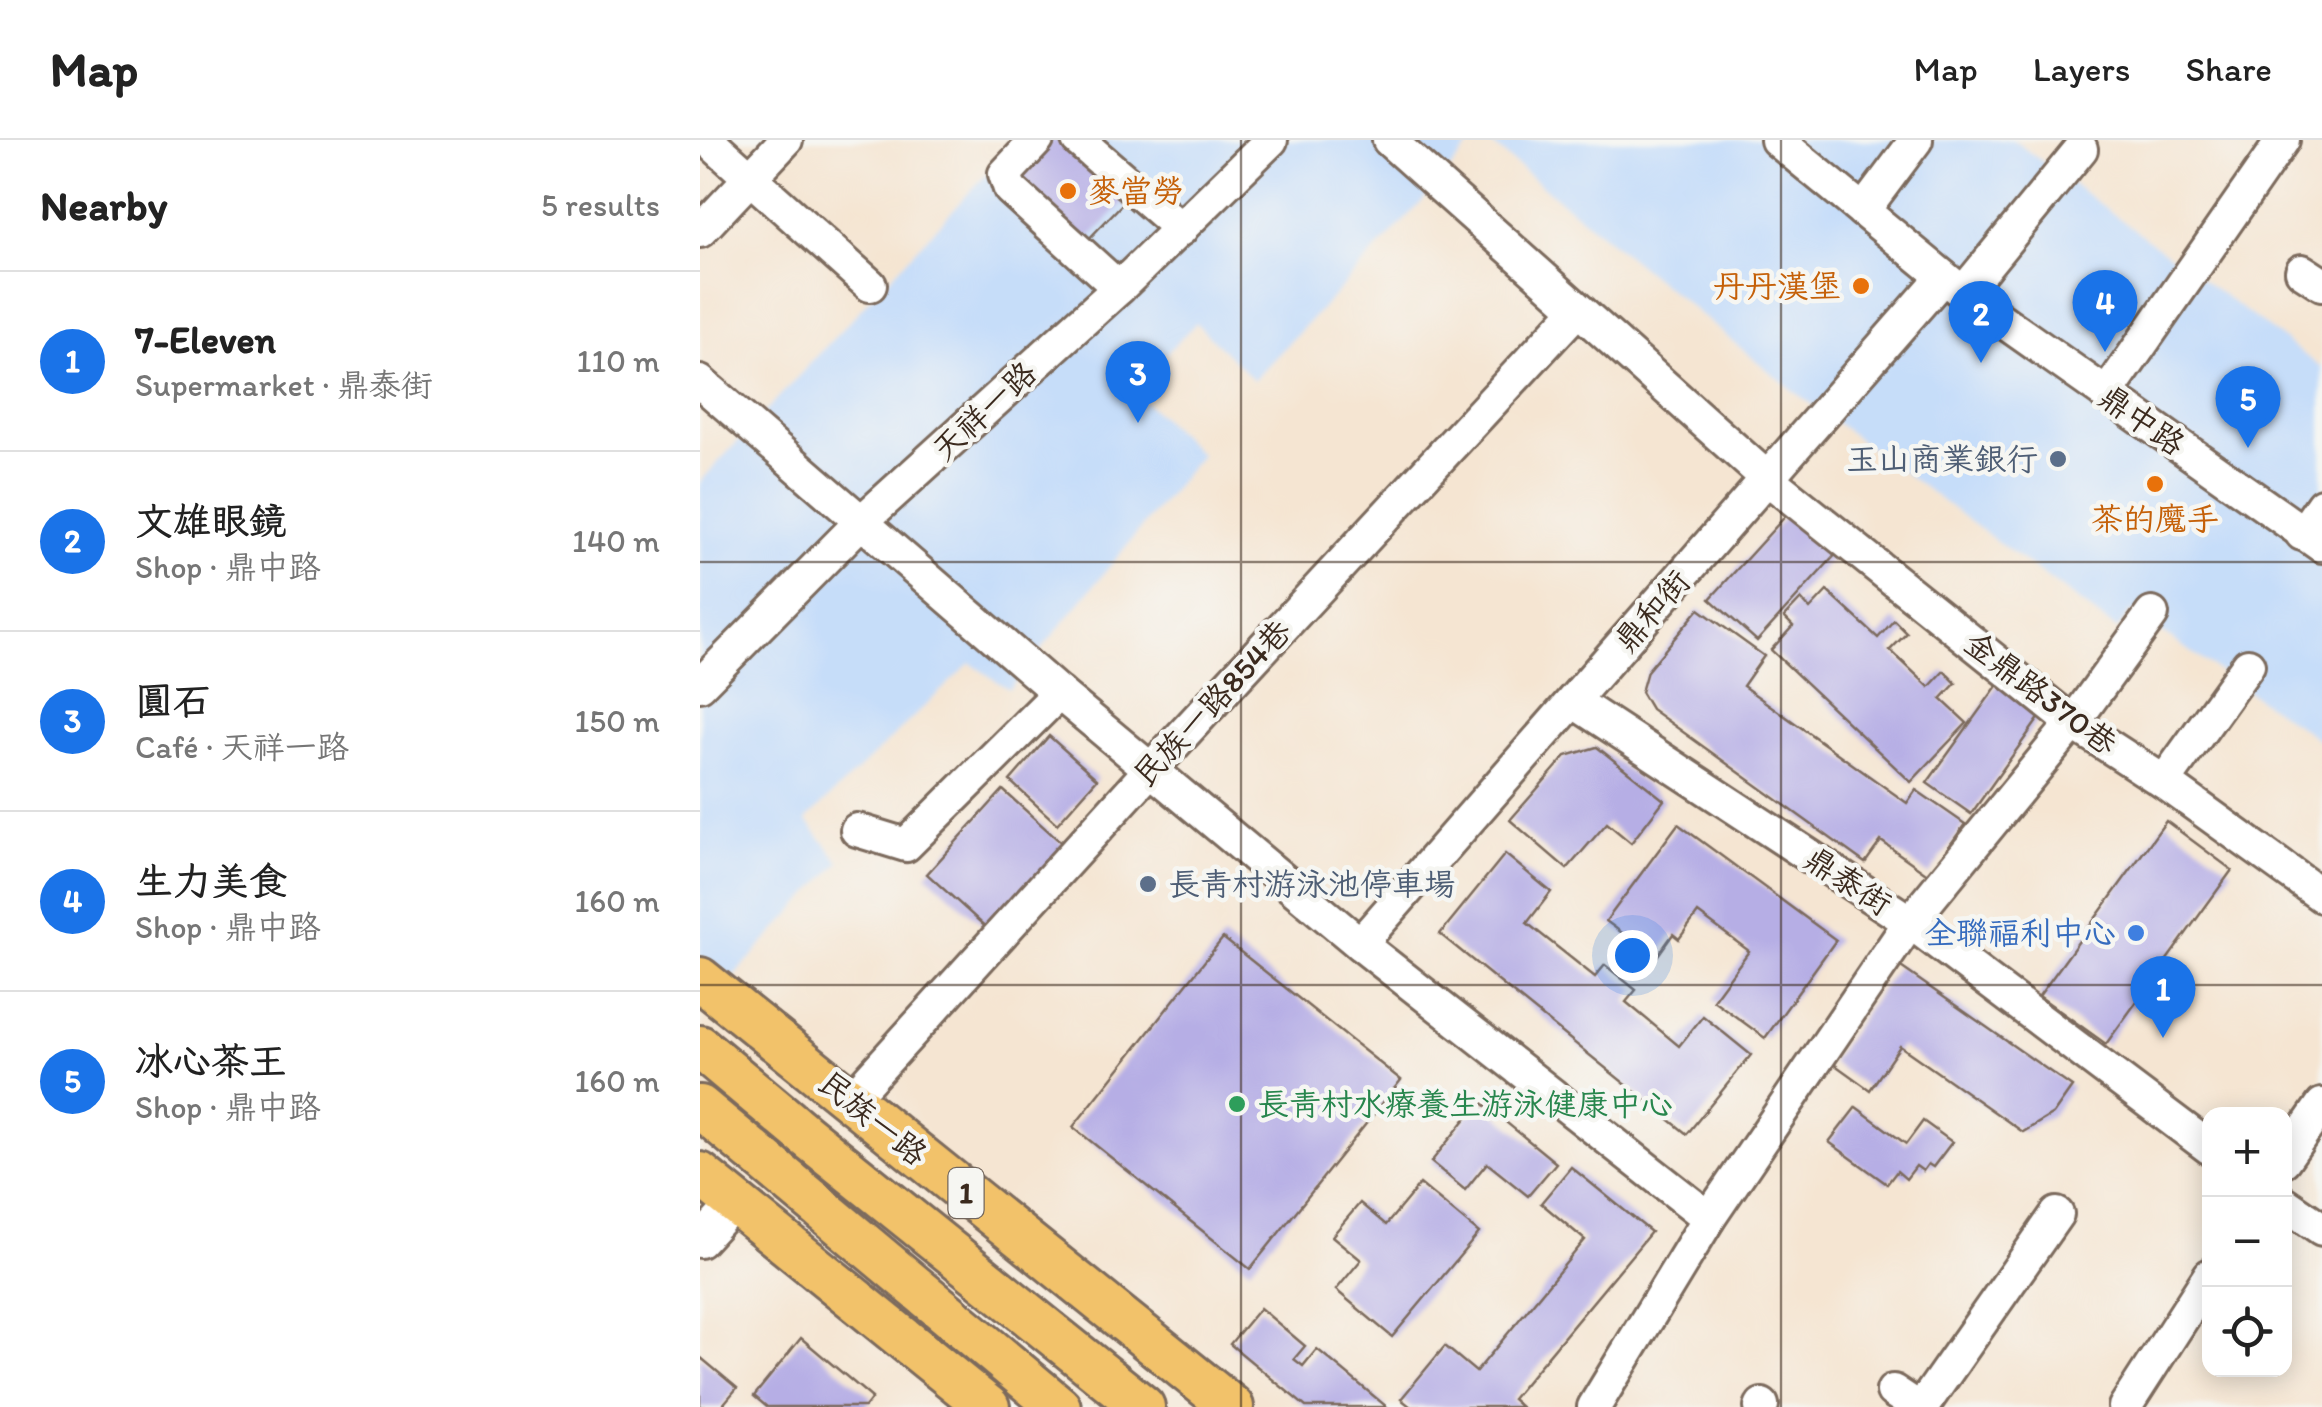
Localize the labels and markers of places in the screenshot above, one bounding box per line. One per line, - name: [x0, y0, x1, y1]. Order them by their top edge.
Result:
- place label: 麥當勞: [1088, 172, 1184, 210]
- marker: 麥當勞: [1057, 180, 1079, 202]
- place label: 丹丹漢堡: [1713, 267, 1841, 305]
- pin: 4: [2072, 270, 2138, 352]
- marker: 丹丹漢堡: [1850, 275, 1872, 297]
- pin: 2: [1948, 280, 2014, 363]
- pin: 3: [1106, 340, 1170, 423]
- pin: 5: [2216, 366, 2280, 448]
- place label: 玉山商業銀行: [1846, 440, 2038, 478]
- marker: 玉山商業銀行: [2047, 448, 2069, 470]
- marker: 茶的魔手: [2144, 473, 2166, 495]
- place label: 茶的魔手: [2091, 500, 2219, 538]
- place label: 長青村游泳池停車場: [1168, 865, 1456, 903]
- marker: 長青村游泳池停車場: [1137, 873, 1159, 895]
- place label: 全聯福利中心: [1924, 914, 2116, 952]
- marker: 全聯福利中心: [2125, 922, 2147, 944]
- pin: 1: [2130, 956, 2196, 1038]
- place label: 長青村水療養生游泳健康中心: [1257, 1085, 1673, 1123]
- marker: 長青村水療養生游泳健康中心: [1226, 1093, 1248, 1115]

